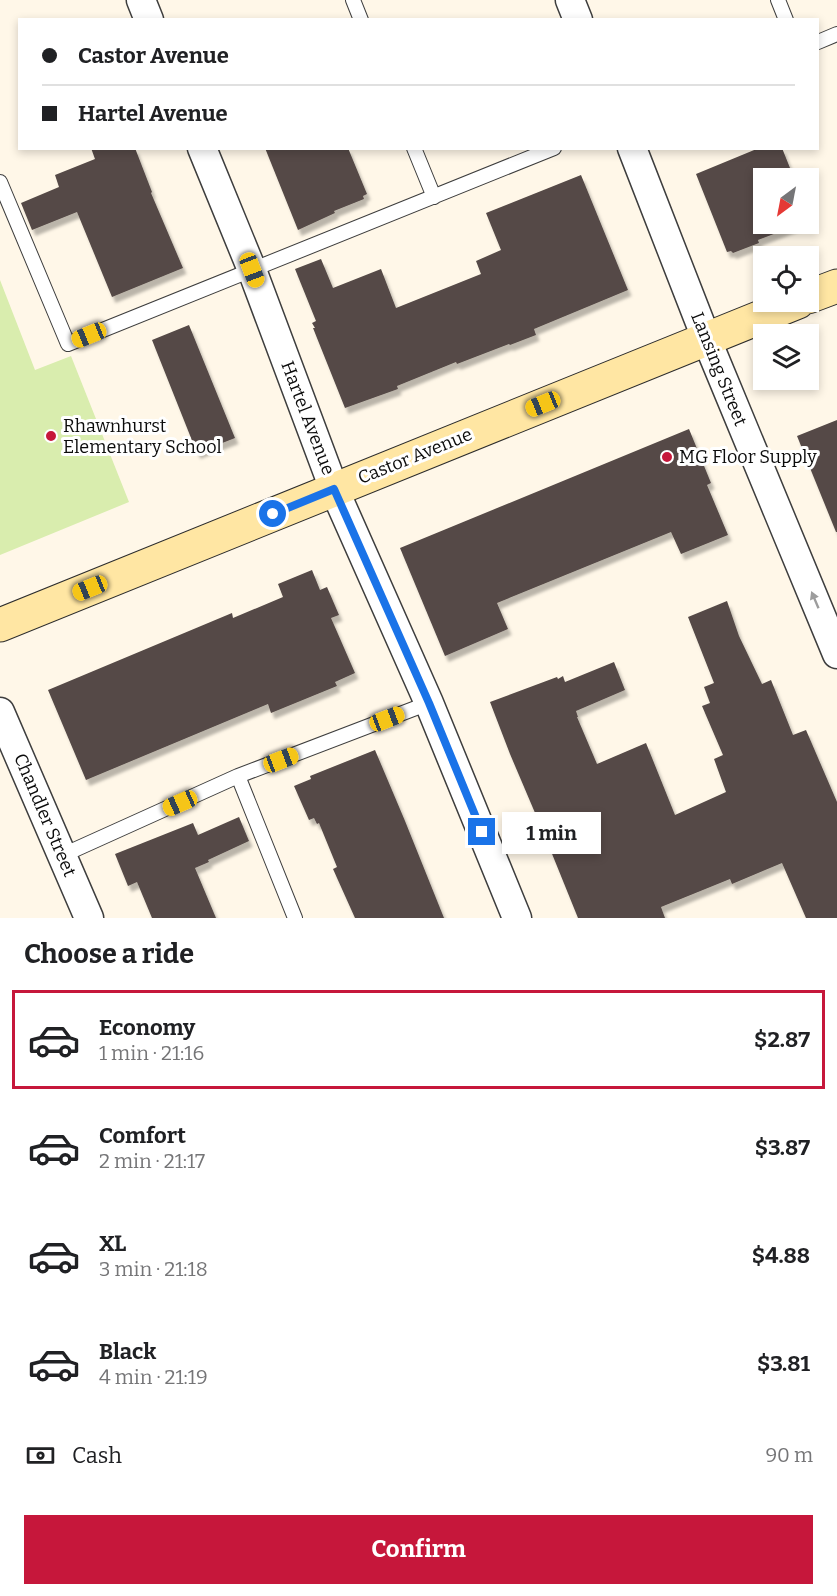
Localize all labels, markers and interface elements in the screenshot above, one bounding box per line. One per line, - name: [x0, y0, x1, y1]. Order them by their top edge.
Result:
- text: Castor Avenue: [78, 42, 229, 69]
- text: Hartel Avenue: [78, 100, 228, 127]
- north arrow: [753, 168, 819, 234]
- map controls: [753, 168, 819, 390]
- button: locate: [753, 246, 819, 312]
- car: [237, 250, 267, 290]
- street label: Lansing Street: [686, 309, 752, 430]
- car: [69, 320, 109, 350]
- button: layers: [753, 324, 819, 390]
- street label: Hartel Avenue: [276, 358, 340, 478]
- car: [523, 389, 563, 419]
- place label: Rhawnhurst Elementary School: [63, 415, 222, 458]
- street label: Castor Avenue: [355, 423, 475, 489]
- marker: Rhawnhurst Elementary School: [44, 429, 58, 443]
- place label: MG Floor Supply: [679, 446, 817, 468]
- marker: MG Floor Supply: [660, 450, 674, 464]
- route start: [259, 500, 286, 527]
- car: [70, 573, 110, 603]
- one-way arrow: [810, 591, 819, 609]
- car: [367, 704, 407, 734]
- car: [261, 745, 301, 775]
- street label: Chandler Street: [9, 750, 81, 880]
- car: [160, 787, 200, 819]
- callout: 1 min: [503, 811, 602, 853]
- route end: [468, 818, 495, 845]
- text: 1 min: [526, 821, 577, 845]
- text: Choose a ride: [24, 938, 194, 970]
- icon: car: [27, 1013, 81, 1067]
- text: Economy: [99, 1014, 195, 1041]
- text: $2.87: [754, 1026, 810, 1053]
- text: 1 min · 21:16: [99, 1041, 204, 1065]
- icon: car: [27, 1121, 81, 1175]
- text: Comfort: [99, 1122, 186, 1149]
- text: $3.87: [755, 1134, 810, 1161]
- text: 2 min · 21:17: [99, 1149, 205, 1173]
- icon: car: [27, 1229, 81, 1283]
- text: XL: [99, 1230, 126, 1257]
- text: $4.88: [752, 1242, 810, 1269]
- text: 3 min · 21:18: [99, 1257, 208, 1281]
- icon: car: [27, 1337, 81, 1391]
- text: Black: [99, 1338, 156, 1365]
- text: $3.81: [757, 1350, 810, 1377]
- text: 4 min · 21:19: [99, 1365, 208, 1389]
- icon: cash: [24, 1439, 57, 1472]
- text: Cash: [72, 1442, 122, 1469]
- text: 90 m: [765, 1443, 813, 1467]
- button: Confirm: [24, 1515, 813, 1584]

